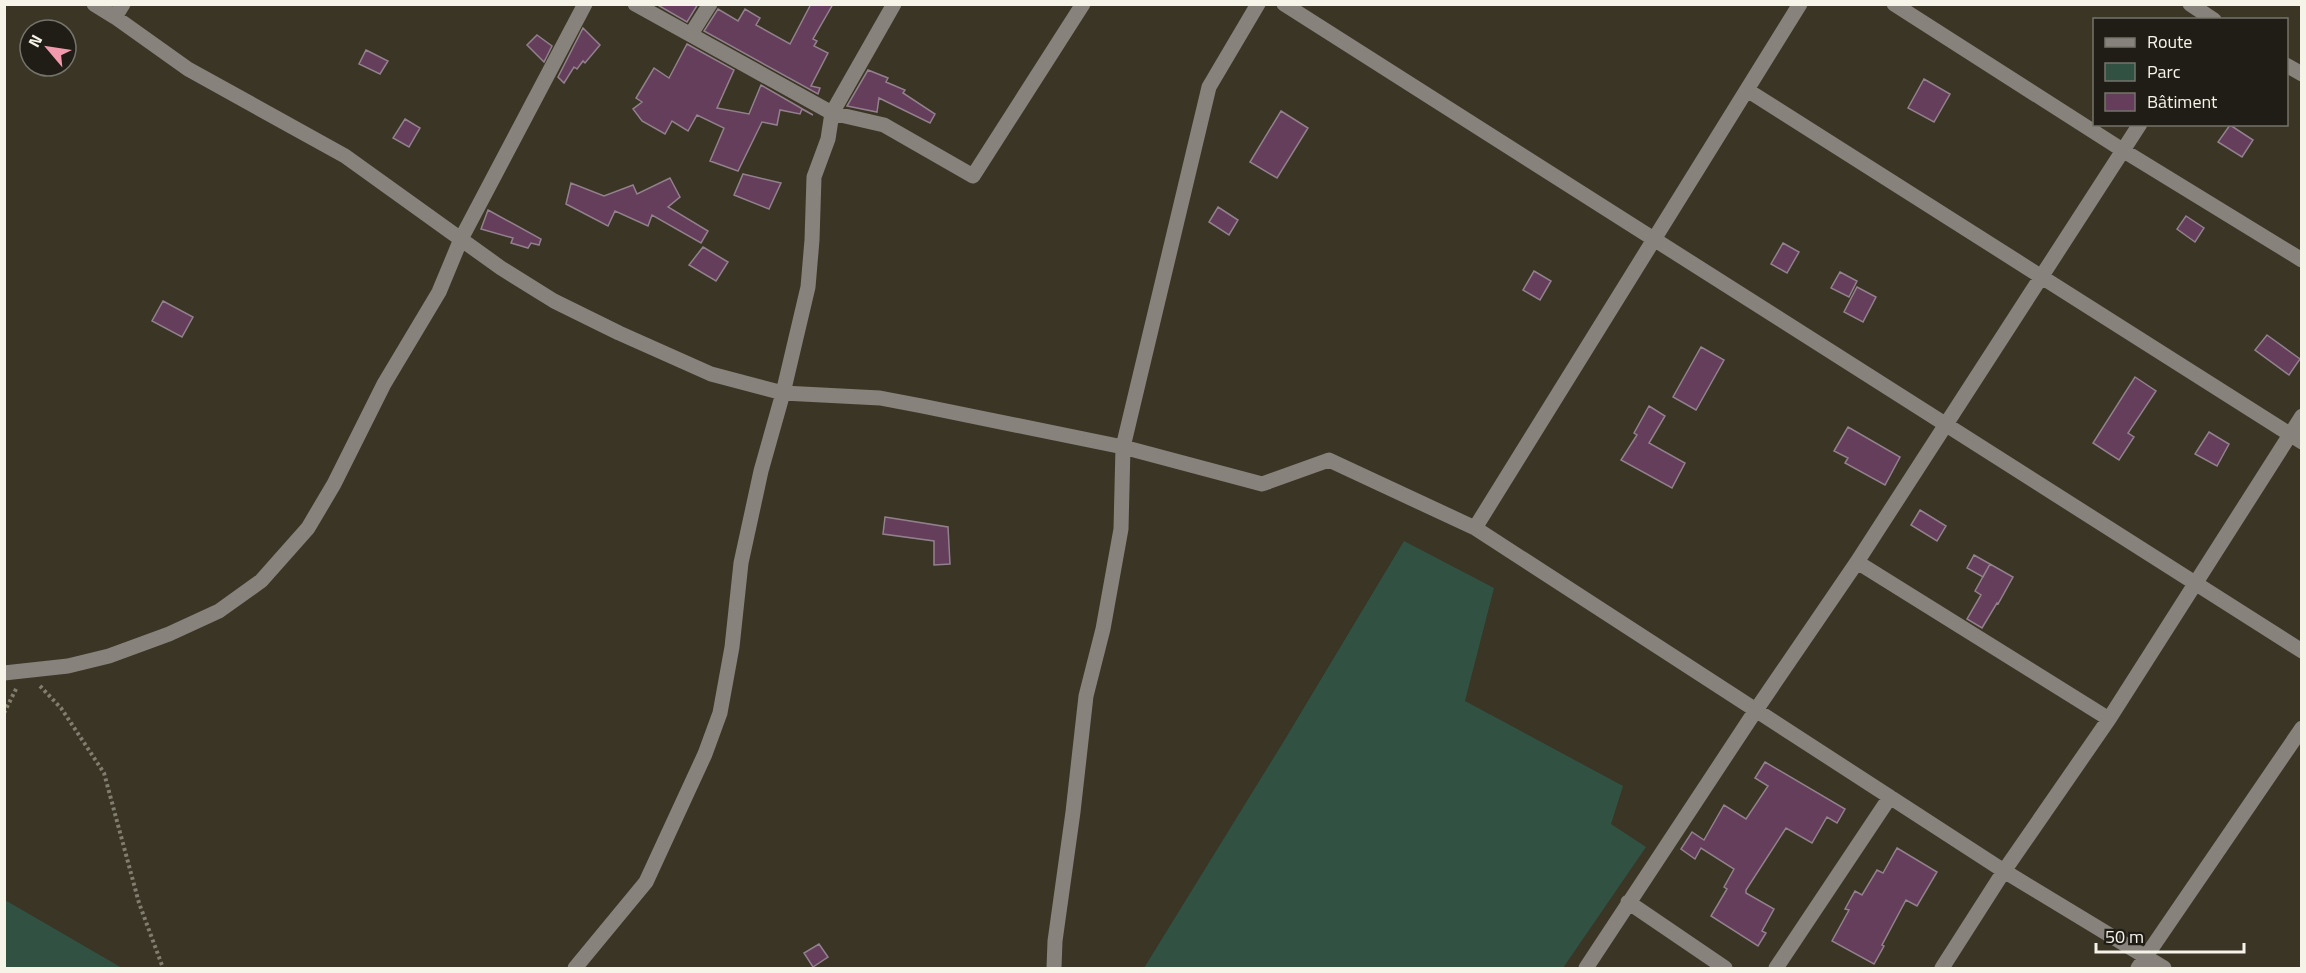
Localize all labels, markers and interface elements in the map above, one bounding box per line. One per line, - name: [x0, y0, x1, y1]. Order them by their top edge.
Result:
- north arrow: [18, 18, 78, 78]
- legend: [2093, 18, 2288, 126]
- text: Route: [2147, 28, 2192, 55]
- text: N: [22, 30, 48, 51]
- text: Parc: [2147, 58, 2181, 85]
- text: Bâtiment: [2147, 88, 2218, 115]
- scale bar: [2096, 916, 2244, 954]
- text: 50 m: [2105, 923, 2144, 950]

